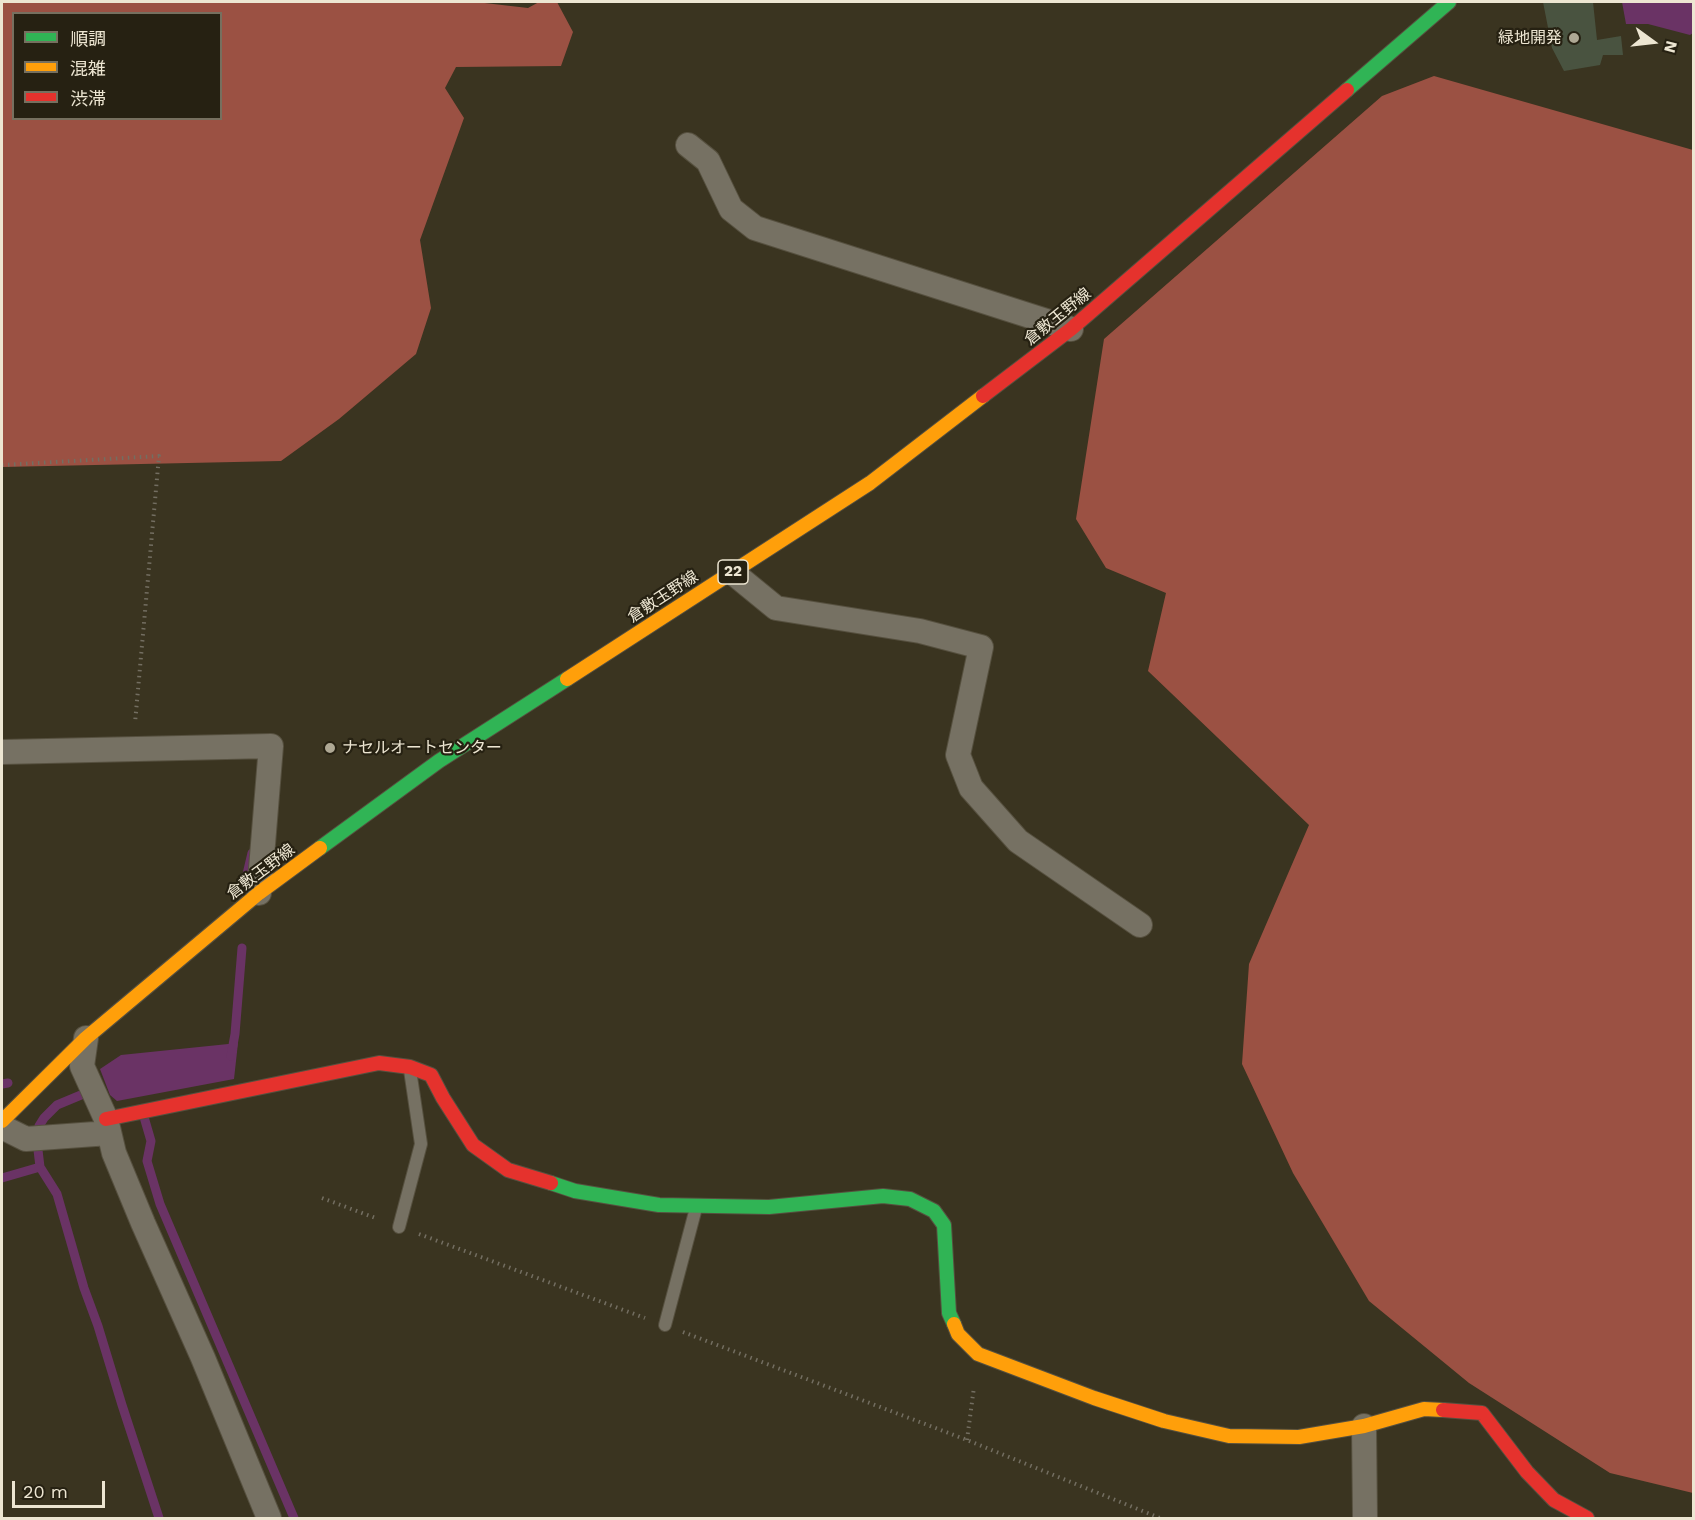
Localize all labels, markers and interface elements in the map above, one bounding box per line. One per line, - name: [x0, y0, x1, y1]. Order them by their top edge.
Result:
- legend: [12, 12, 222, 120]
- north arrow: [1623, 12, 1683, 72]
- text: 順調: [70, 28, 106, 49]
- place label: 緑地開発: [1498, 28, 1562, 48]
- marker: 緑地開発: [1567, 31, 1581, 45]
- text: N: [1660, 39, 1682, 55]
- text: 混雑: [70, 58, 106, 79]
- text: 渋滞: [70, 88, 106, 109]
- street label: 倉敷玉野線: [1021, 284, 1095, 350]
- road number: 22: [718, 560, 748, 584]
- street label: 倉敷玉野線: [624, 567, 702, 627]
- place label: ナセルオートセンター: [342, 738, 502, 758]
- marker: ナセルオートセンター: [323, 741, 337, 755]
- street label: 倉敷玉野線: [223, 840, 299, 904]
- scale bar: [15, 1469, 108, 1507]
- text: 20 m: [23, 1481, 68, 1502]

